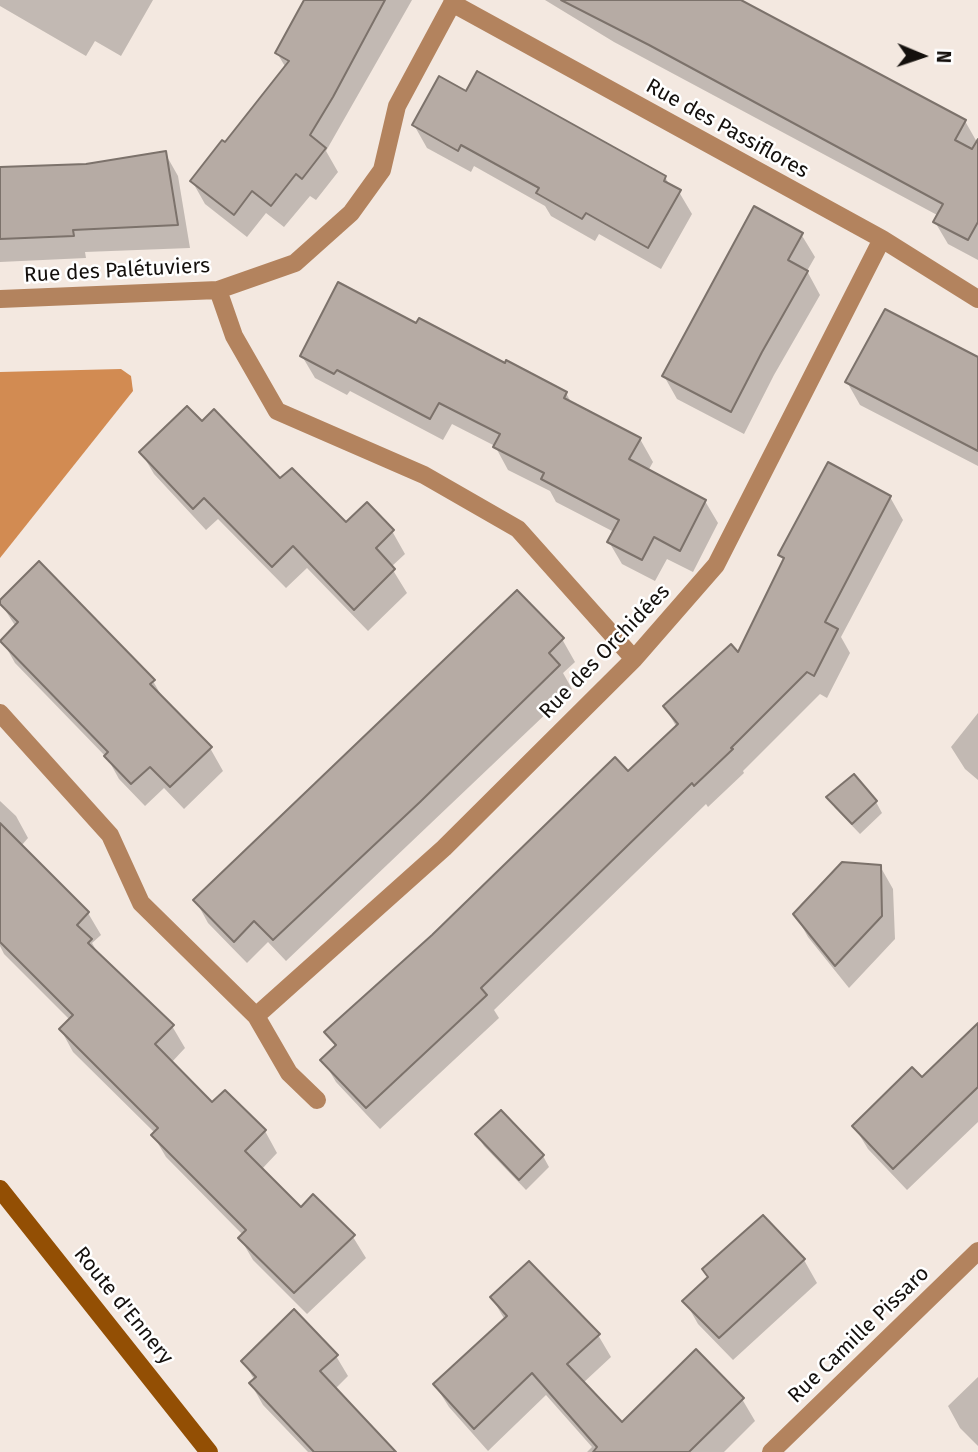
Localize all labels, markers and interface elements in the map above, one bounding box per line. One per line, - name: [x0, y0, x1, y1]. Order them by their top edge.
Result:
- north arrow: [887, 21, 957, 91]
- text: N: [932, 50, 955, 63]
- street label: Rue des Passiflores: [641, 74, 813, 184]
- street label: Rue des Palétuviers: [23, 254, 211, 288]
- street label: Rue des Orchidées: [535, 580, 675, 724]
- street label: Route d'Ennery: [68, 1242, 178, 1370]
- street label: Rue Camille Pissaro: [783, 1261, 935, 1409]

